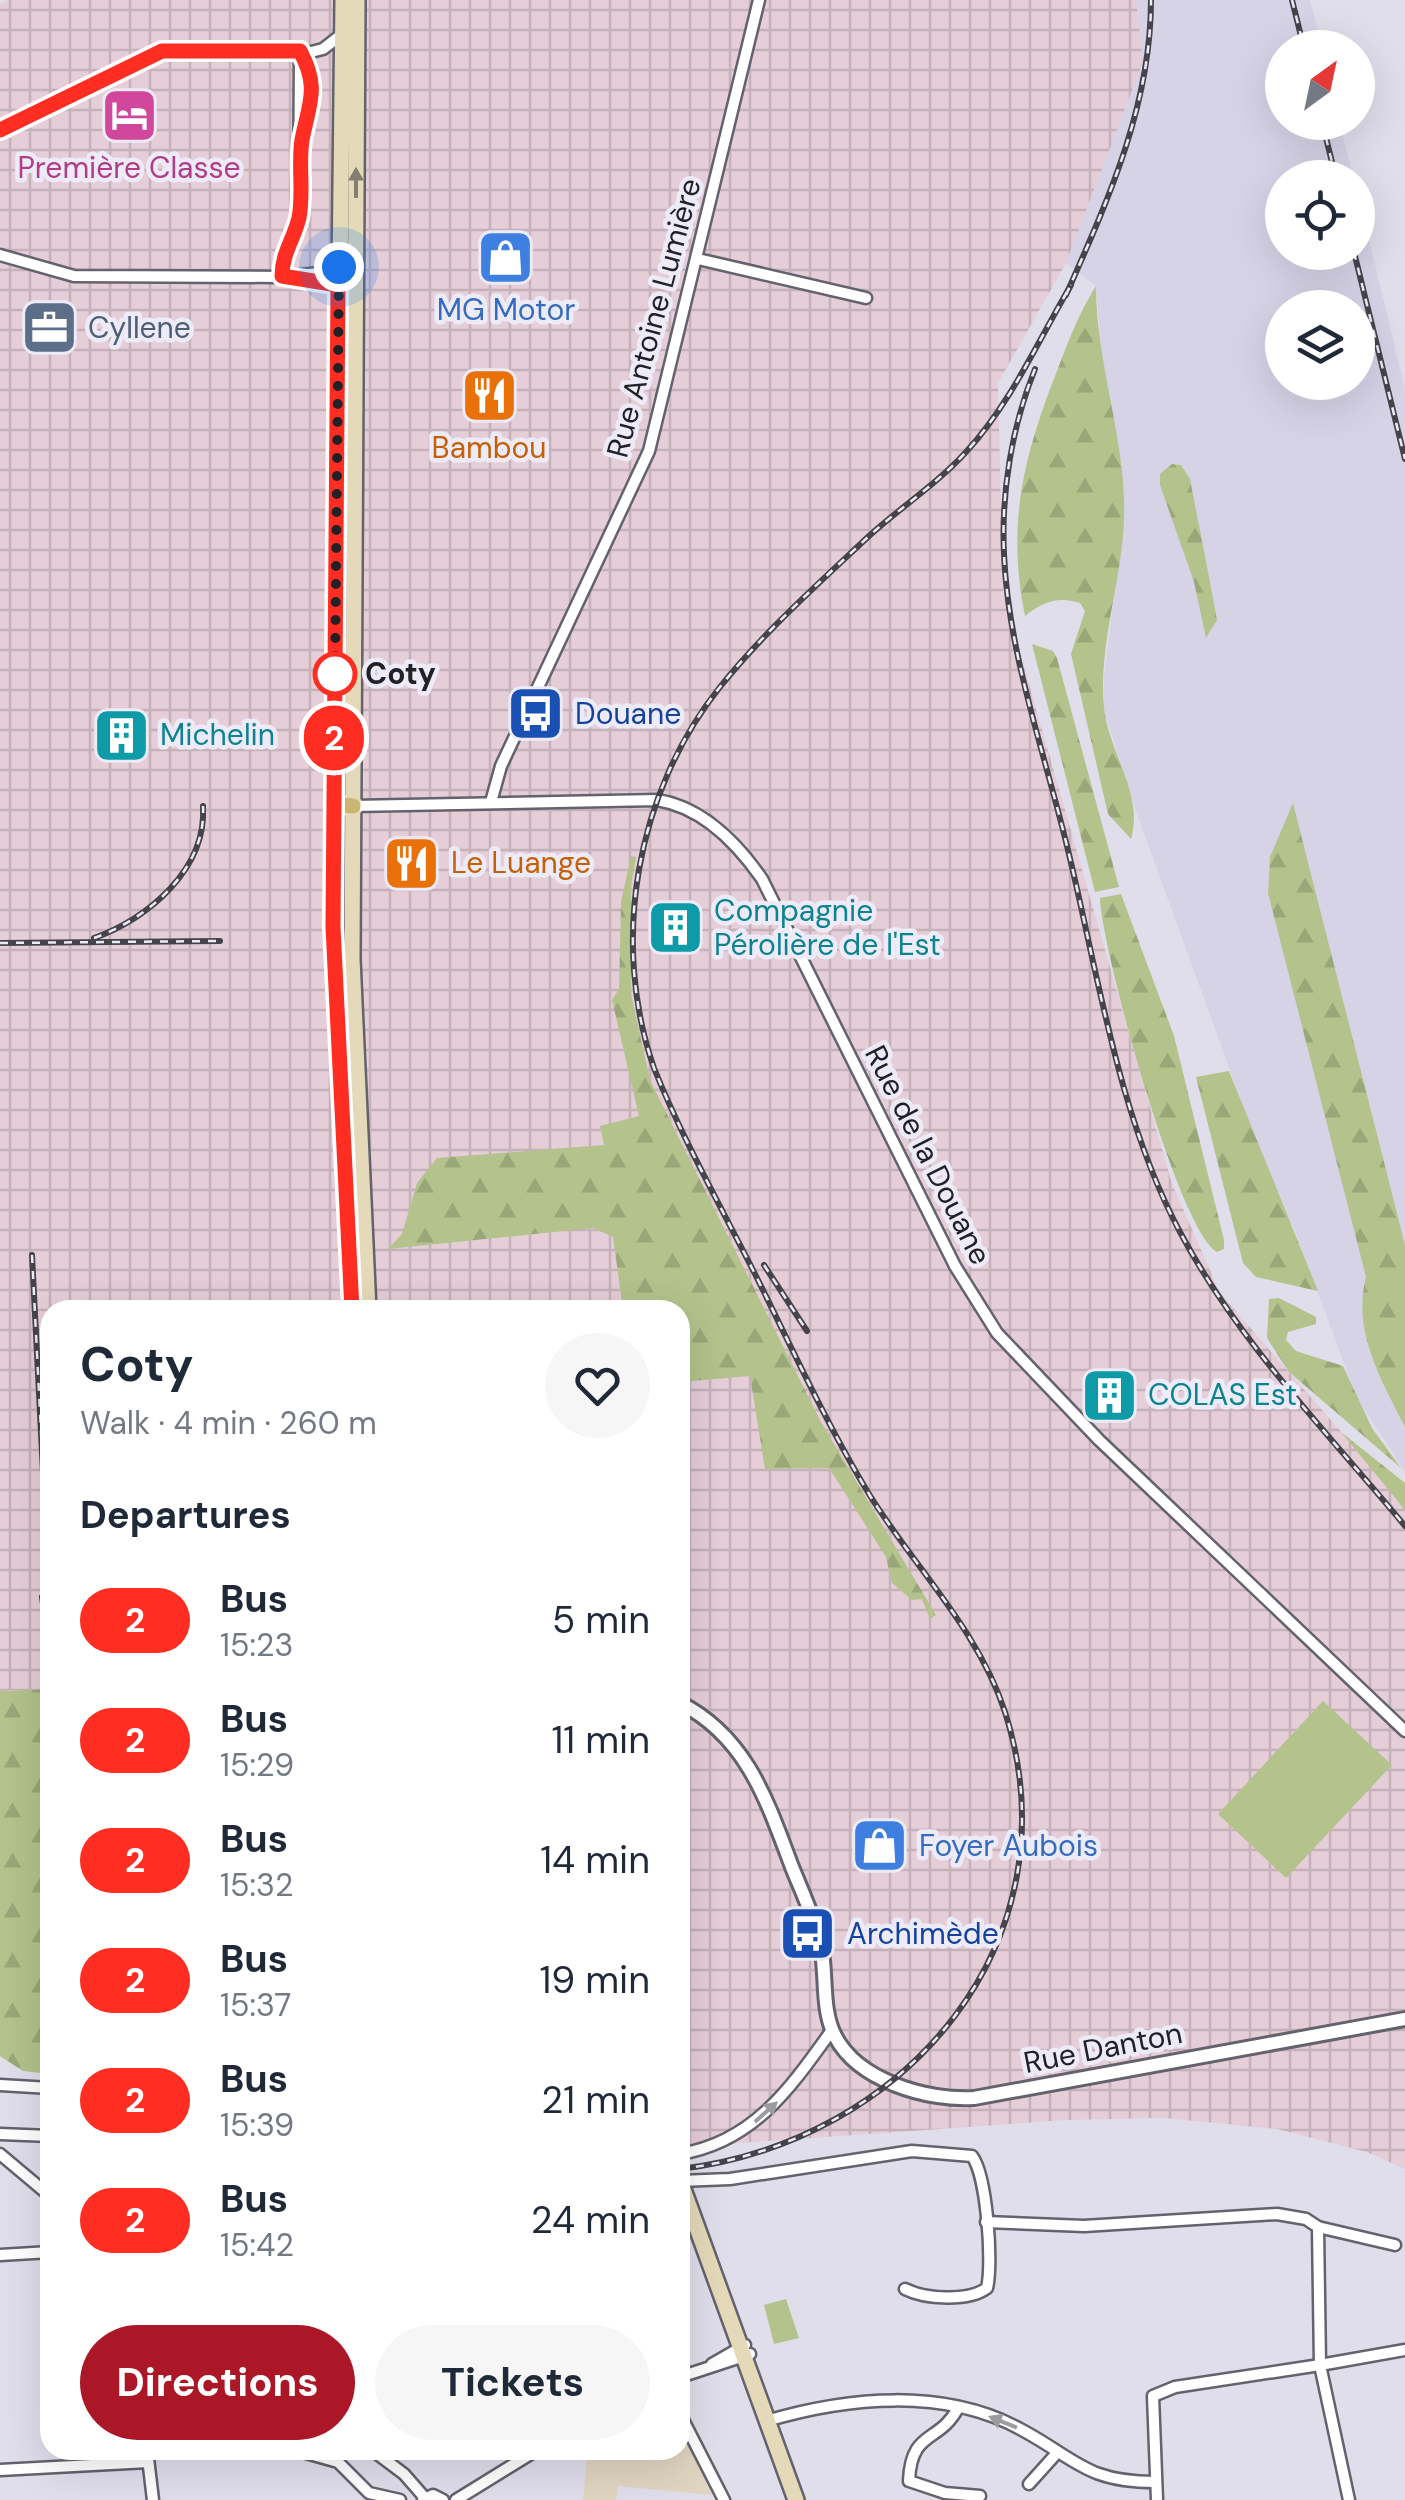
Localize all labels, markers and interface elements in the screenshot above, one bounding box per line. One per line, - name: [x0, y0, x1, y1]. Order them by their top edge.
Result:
- north arrow: [1265, 30, 1375, 140]
- map controls: [1265, 30, 1375, 400]
- hotel icon: Première Classe: [99, 85, 159, 145]
- place label: Première Classe: [17, 148, 241, 187]
- button: locate: [1265, 160, 1375, 270]
- one-way arrow: [348, 167, 364, 199]
- street label: Rue Antoine Lumière: [598, 174, 710, 462]
- shop icon: MG Motor: [476, 228, 536, 288]
- your location: [314, 242, 364, 292]
- place label: MG Motor: [437, 290, 575, 329]
- button: layers: [1265, 290, 1375, 400]
- office icon: Cyllene: [19, 298, 79, 358]
- place label: Cyllene: [88, 308, 191, 347]
- restaurant icon: Bambou: [459, 365, 519, 425]
- place label: Bambou: [432, 428, 546, 467]
- marker: Coty: [314, 653, 356, 695]
- place label: Coty: [365, 654, 436, 693]
- bus stop icon: Douane: [506, 684, 566, 744]
- place label: Douane: [575, 694, 681, 733]
- building icon: Michelin: [91, 705, 151, 765]
- line badge: 2: [302, 706, 366, 770]
- place label: Michelin: [160, 715, 275, 754]
- text: 2: [324, 715, 344, 761]
- restaurant icon: Le Luange: [382, 833, 442, 893]
- place label: Le Luange: [451, 843, 591, 882]
- place label: Compagnie Pérolière de l'Est: [714, 891, 941, 964]
- building icon: Compagnie Pérolière de l'Est: [645, 898, 705, 958]
- street label: Rue de la Douane: [856, 1039, 1001, 1271]
- text: Coty: [80, 1333, 194, 1396]
- button: heart: [545, 1333, 650, 1438]
- building icon: COLAS Est: [1079, 1365, 1139, 1425]
- place label: COLAS Est: [1148, 1375, 1297, 1414]
- text: Walk · 4 min · 260 m: [80, 1402, 377, 1444]
- text: Departures: [80, 1490, 291, 1540]
- text: Bus: [220, 1574, 288, 1624]
- text: 5 min: [552, 1595, 650, 1645]
- text: 2: [125, 1597, 145, 1643]
- text: 15:23: [220, 1624, 293, 1666]
- text: Bus: [220, 1694, 288, 1744]
- text: 11 min: [551, 1715, 650, 1765]
- text: 2: [125, 1717, 145, 1763]
- text: 15:29: [220, 1744, 294, 1786]
- text: Bus: [220, 1814, 288, 1864]
- shop icon: Foyer Aubois: [850, 1816, 910, 1876]
- place label: Foyer Aubois: [919, 1826, 1098, 1865]
- text: 14 min: [540, 1835, 650, 1885]
- text: 2: [125, 1837, 145, 1883]
- text: 15:32: [220, 1864, 293, 1906]
- bus stop icon: Archimède: [778, 1904, 838, 1964]
- place label: Archimède: [847, 1914, 999, 1953]
- text: Bus: [220, 1934, 288, 1984]
- text: 19 min: [539, 1955, 650, 2005]
- text: 2: [125, 1957, 145, 2003]
- text: 15:37: [220, 1984, 291, 2026]
- street label: Rue Danton: [1020, 2013, 1185, 2082]
- text: Bus: [220, 2054, 288, 2104]
- text: 21 min: [541, 2075, 650, 2125]
- text: 2: [125, 2077, 145, 2123]
- one-way arrow: [753, 2101, 777, 2124]
- text: 15:39: [220, 2104, 294, 2146]
- text: Bus: [220, 2174, 288, 2224]
- text: 24 min: [531, 2195, 650, 2245]
- text: 2: [125, 2197, 145, 2243]
- text: 15:42: [220, 2224, 294, 2266]
- button: Directions: [80, 2325, 355, 2440]
- button: Tickets: [375, 2325, 650, 2440]
- one-way arrow: [988, 2414, 1018, 2430]

